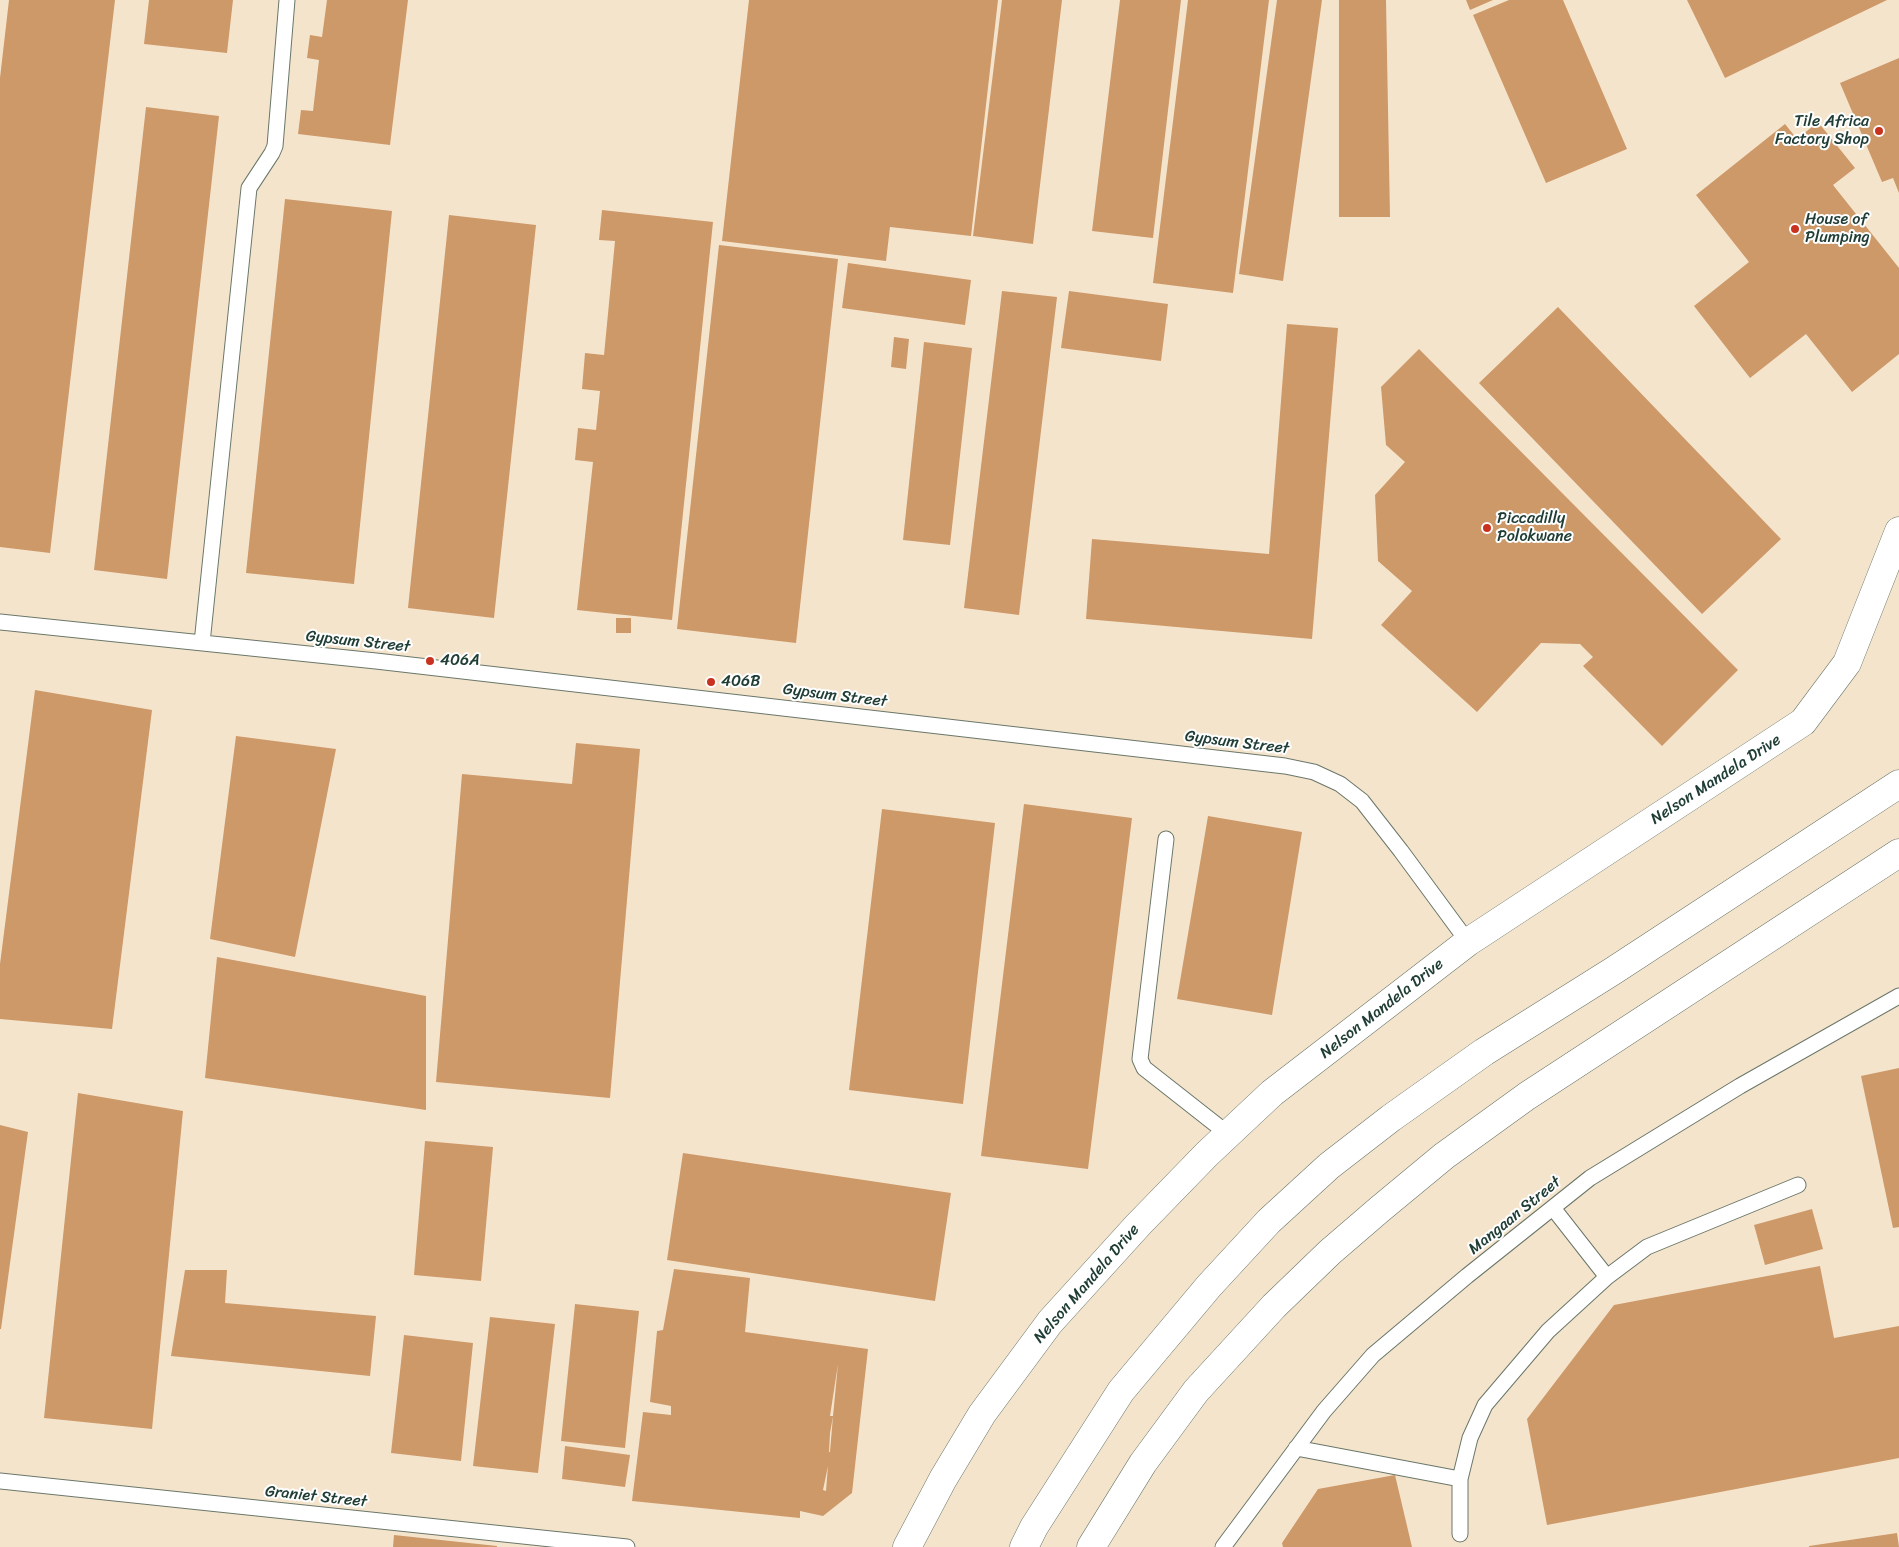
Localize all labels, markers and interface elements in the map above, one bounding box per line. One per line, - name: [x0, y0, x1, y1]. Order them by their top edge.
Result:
- place label: Tile Africa Factory Shop: [1775, 112, 1869, 150]
- marker: Tile Africa Factory Shop: [1873, 125, 1885, 137]
- place label: House of Plumping: [1805, 210, 1870, 248]
- marker: House of Plumping: [1789, 223, 1801, 235]
- place label: Piccadilly Polokwane: [1497, 509, 1572, 547]
- marker: Piccadilly Polokwane: [1481, 522, 1493, 534]
- street label: Gypsum Street: [305, 627, 411, 657]
- place label: 406A: [440, 651, 480, 671]
- marker: 406A: [424, 655, 436, 667]
- place label: 406B: [721, 672, 760, 692]
- marker: 406B: [705, 676, 717, 688]
- street label: Gypsum Street: [782, 680, 888, 712]
- street label: Gypsum Street: [1184, 727, 1290, 759]
- street label: Nelson Mandela Drive: [1647, 731, 1785, 829]
- street label: Nelson Mandela Drive: [1316, 955, 1448, 1063]
- street label: Mangaan Street: [1465, 1173, 1565, 1259]
- street label: Nelson Mandela Drive: [1030, 1221, 1144, 1347]
- street label: Graniet Street: [264, 1482, 368, 1512]

